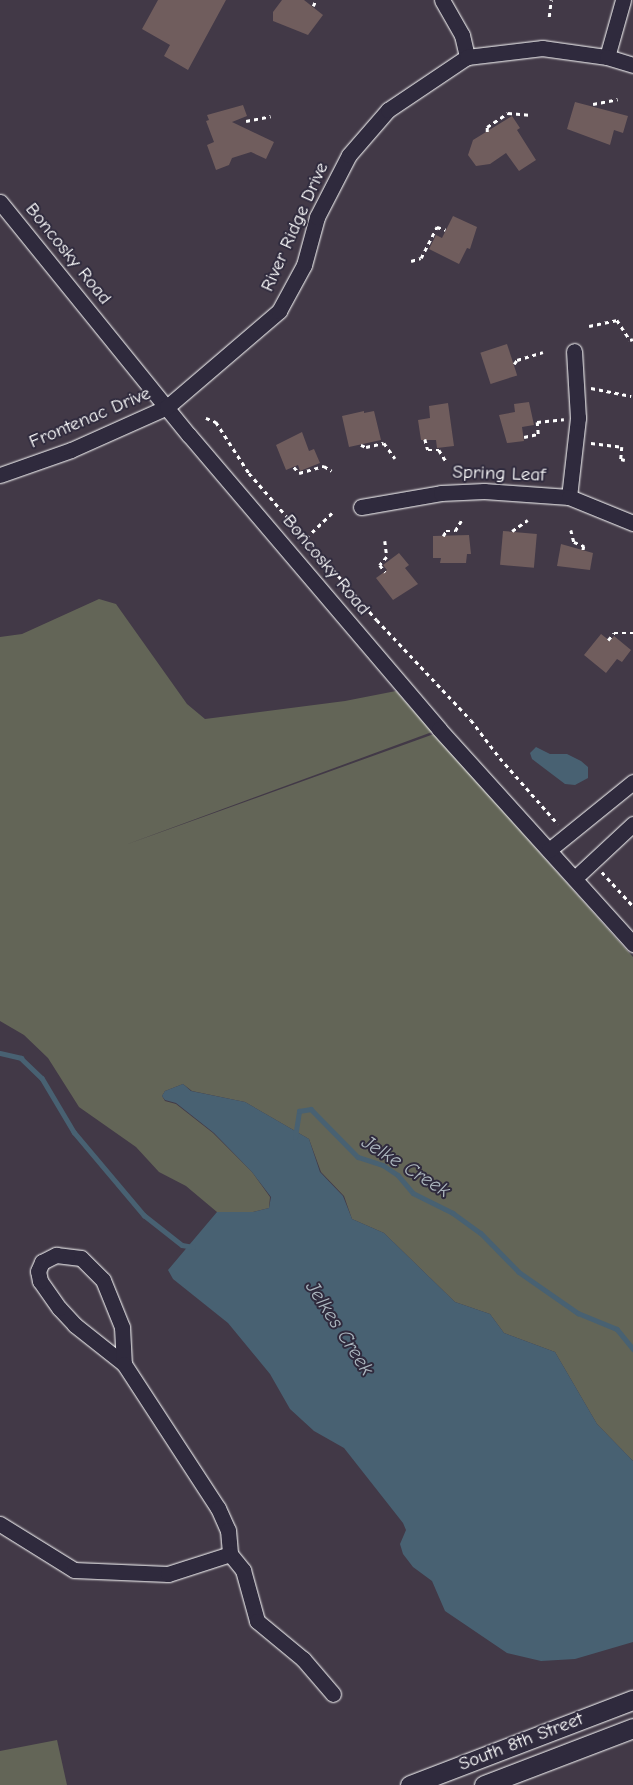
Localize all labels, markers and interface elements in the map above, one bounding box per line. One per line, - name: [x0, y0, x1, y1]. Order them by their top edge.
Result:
- street label: River Ridge Drive: [256, 159, 334, 295]
- street label: Boncosky Road: [20, 198, 116, 310]
- street label: Frontenac Drive: [26, 382, 154, 454]
- street label: Spring Leaf: [452, 461, 546, 487]
- street label: Boncosky Road: [277, 510, 375, 620]
- water label: Jelke Creek: [357, 1129, 455, 1203]
- water label: Jelkes Creek: [301, 1276, 379, 1380]
- street label: South 8th Street: [456, 1708, 586, 1776]

